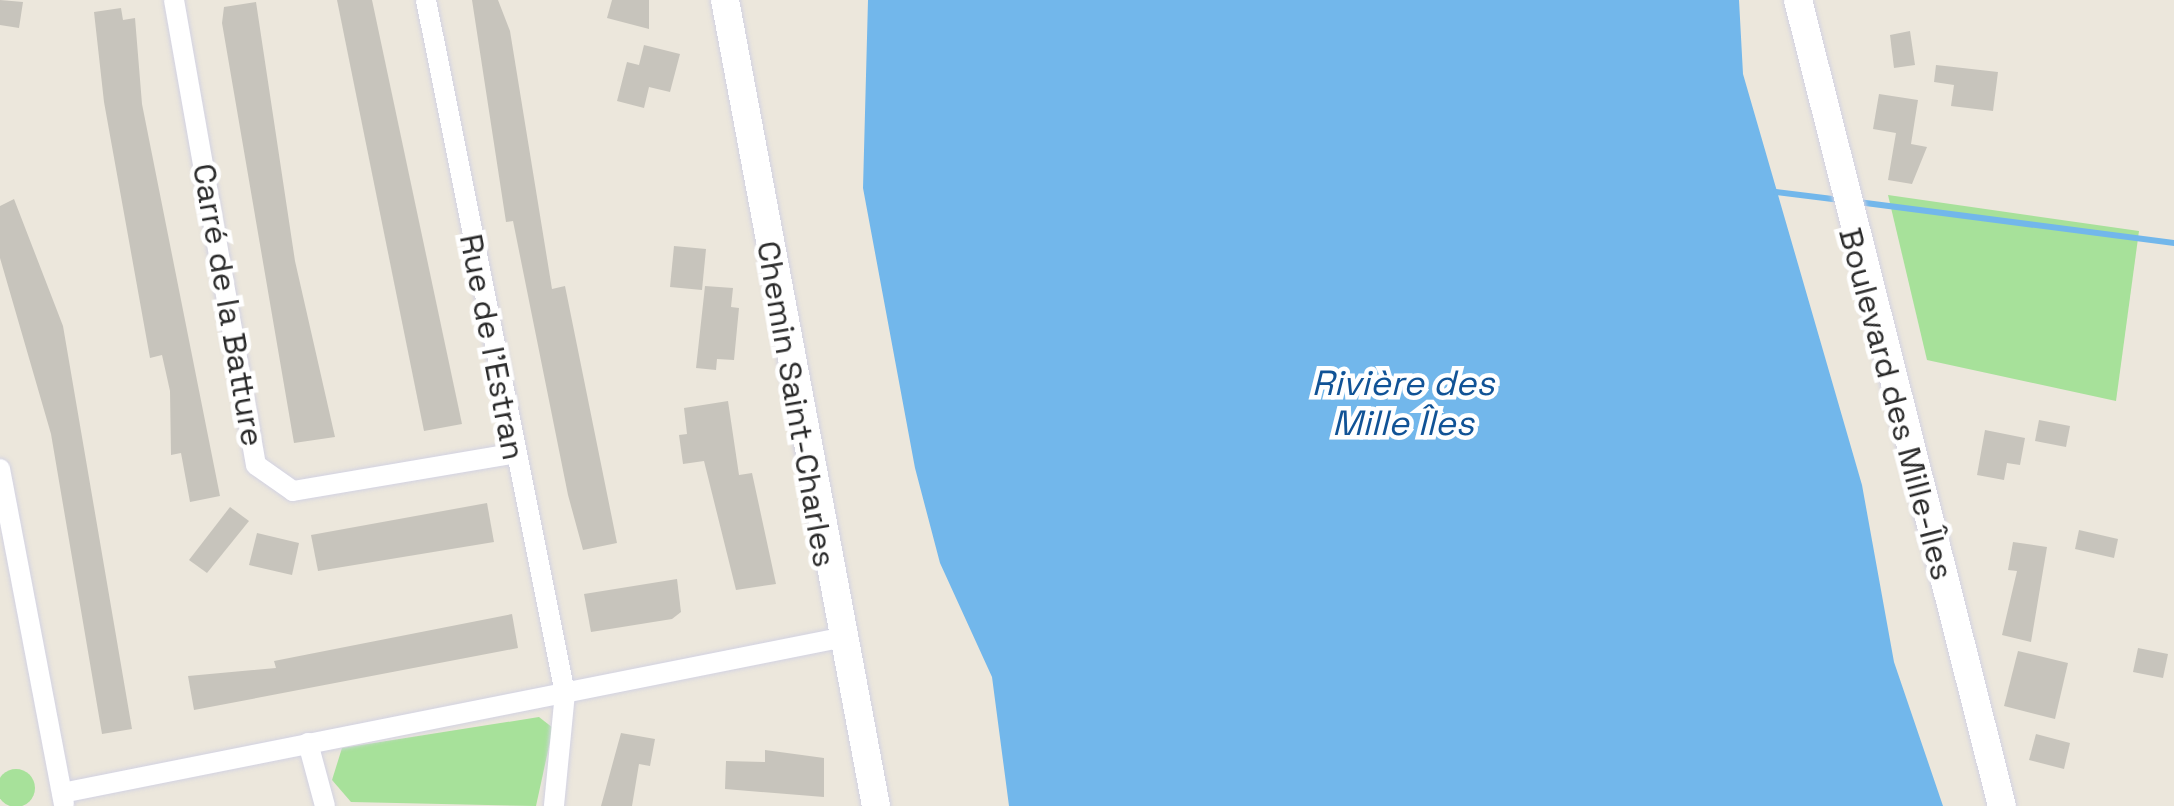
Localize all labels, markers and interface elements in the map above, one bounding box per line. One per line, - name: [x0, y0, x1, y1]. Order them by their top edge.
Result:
- street label: Carré de la Batture: [184, 161, 272, 449]
- street label: Boulevard des Mille-Îles: [1830, 224, 1962, 584]
- street label: Rue de l'Estran: [451, 231, 533, 463]
- street label: Chemin Saint-Charles: [748, 238, 844, 570]
- water label: Rivière des Mille Îles: [1312, 362, 1494, 444]

